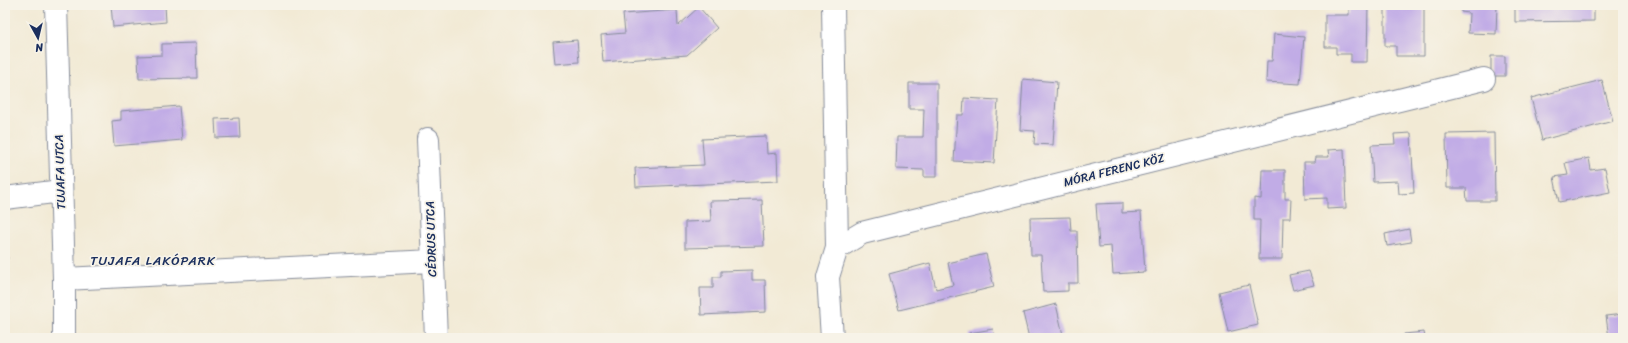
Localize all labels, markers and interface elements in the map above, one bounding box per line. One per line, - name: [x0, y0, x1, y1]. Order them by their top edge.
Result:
- north arrow: [18, 18, 58, 58]
- text: N: [34, 37, 45, 57]
- street label: TUJAFA UTCA: [48, 134, 72, 210]
- street label: MÓRA FERENC KÖZ: [1061, 147, 1167, 193]
- street label: CÉDRUS UTCA: [419, 201, 443, 277]
- district label: TUJAFA LAKÓPARK: [90, 249, 216, 272]

